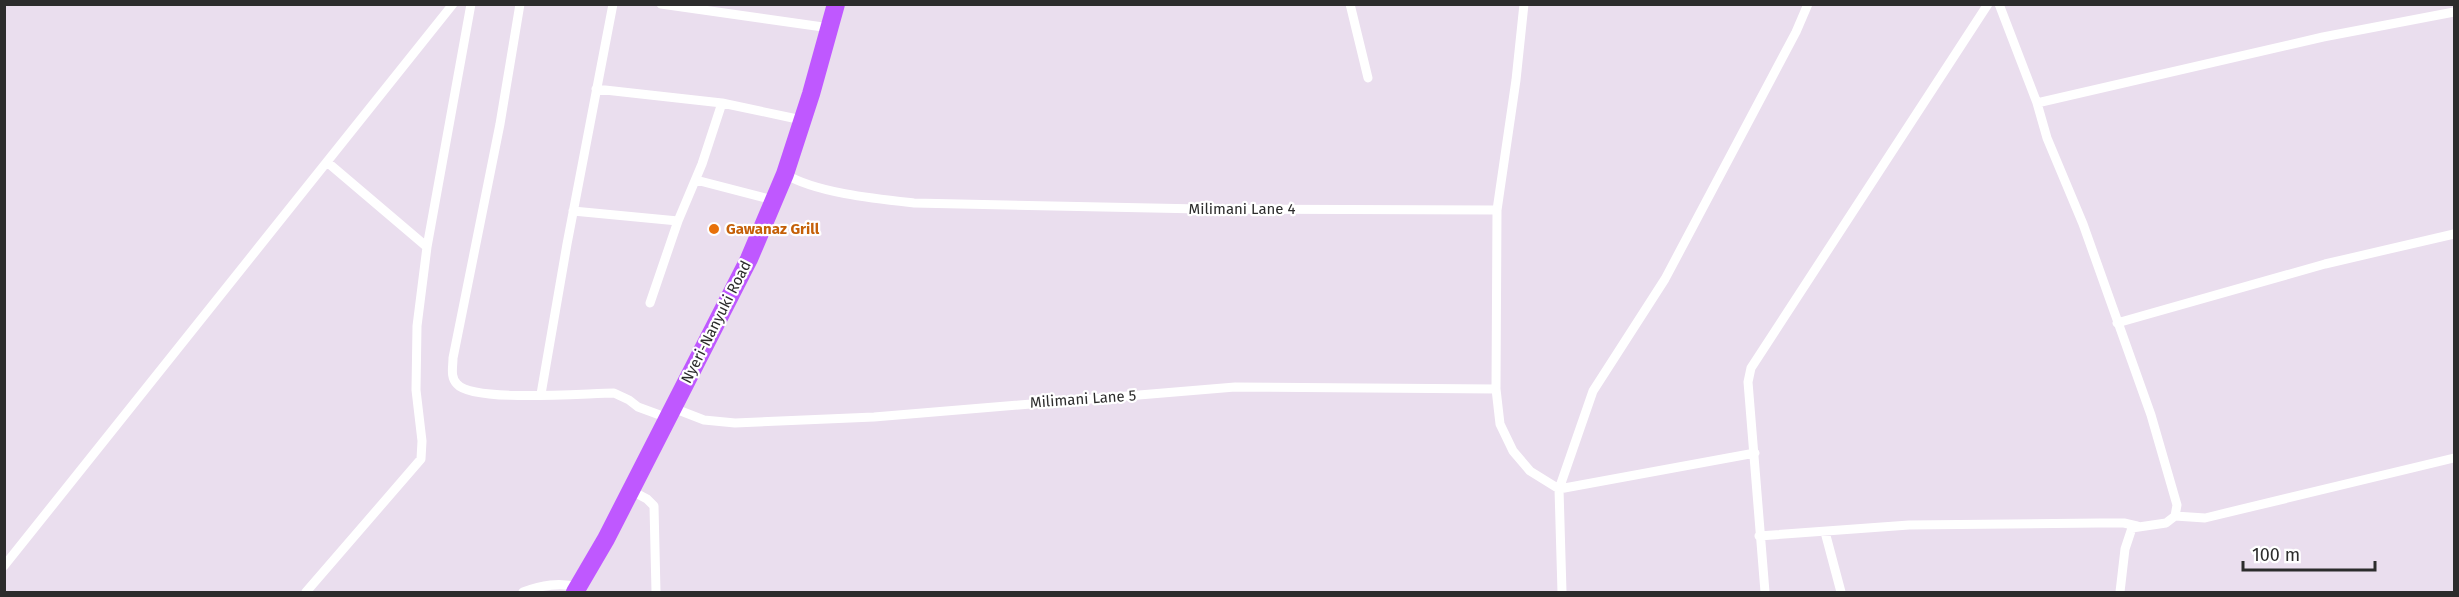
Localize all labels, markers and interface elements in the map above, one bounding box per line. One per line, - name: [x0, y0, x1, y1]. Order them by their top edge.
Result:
- street label: Milimani Lane 4: [1189, 200, 1295, 218]
- place label: Gawanaz Grill: [726, 220, 820, 238]
- marker: Gawanaz Grill: [707, 222, 721, 236]
- street label: Nyeri-Nanyuki Road: [677, 258, 755, 386]
- street label: Milimani Lane 5: [1029, 386, 1137, 412]
- scale bar: [2243, 534, 2375, 572]
- text: 100 m: [2252, 544, 2300, 566]

